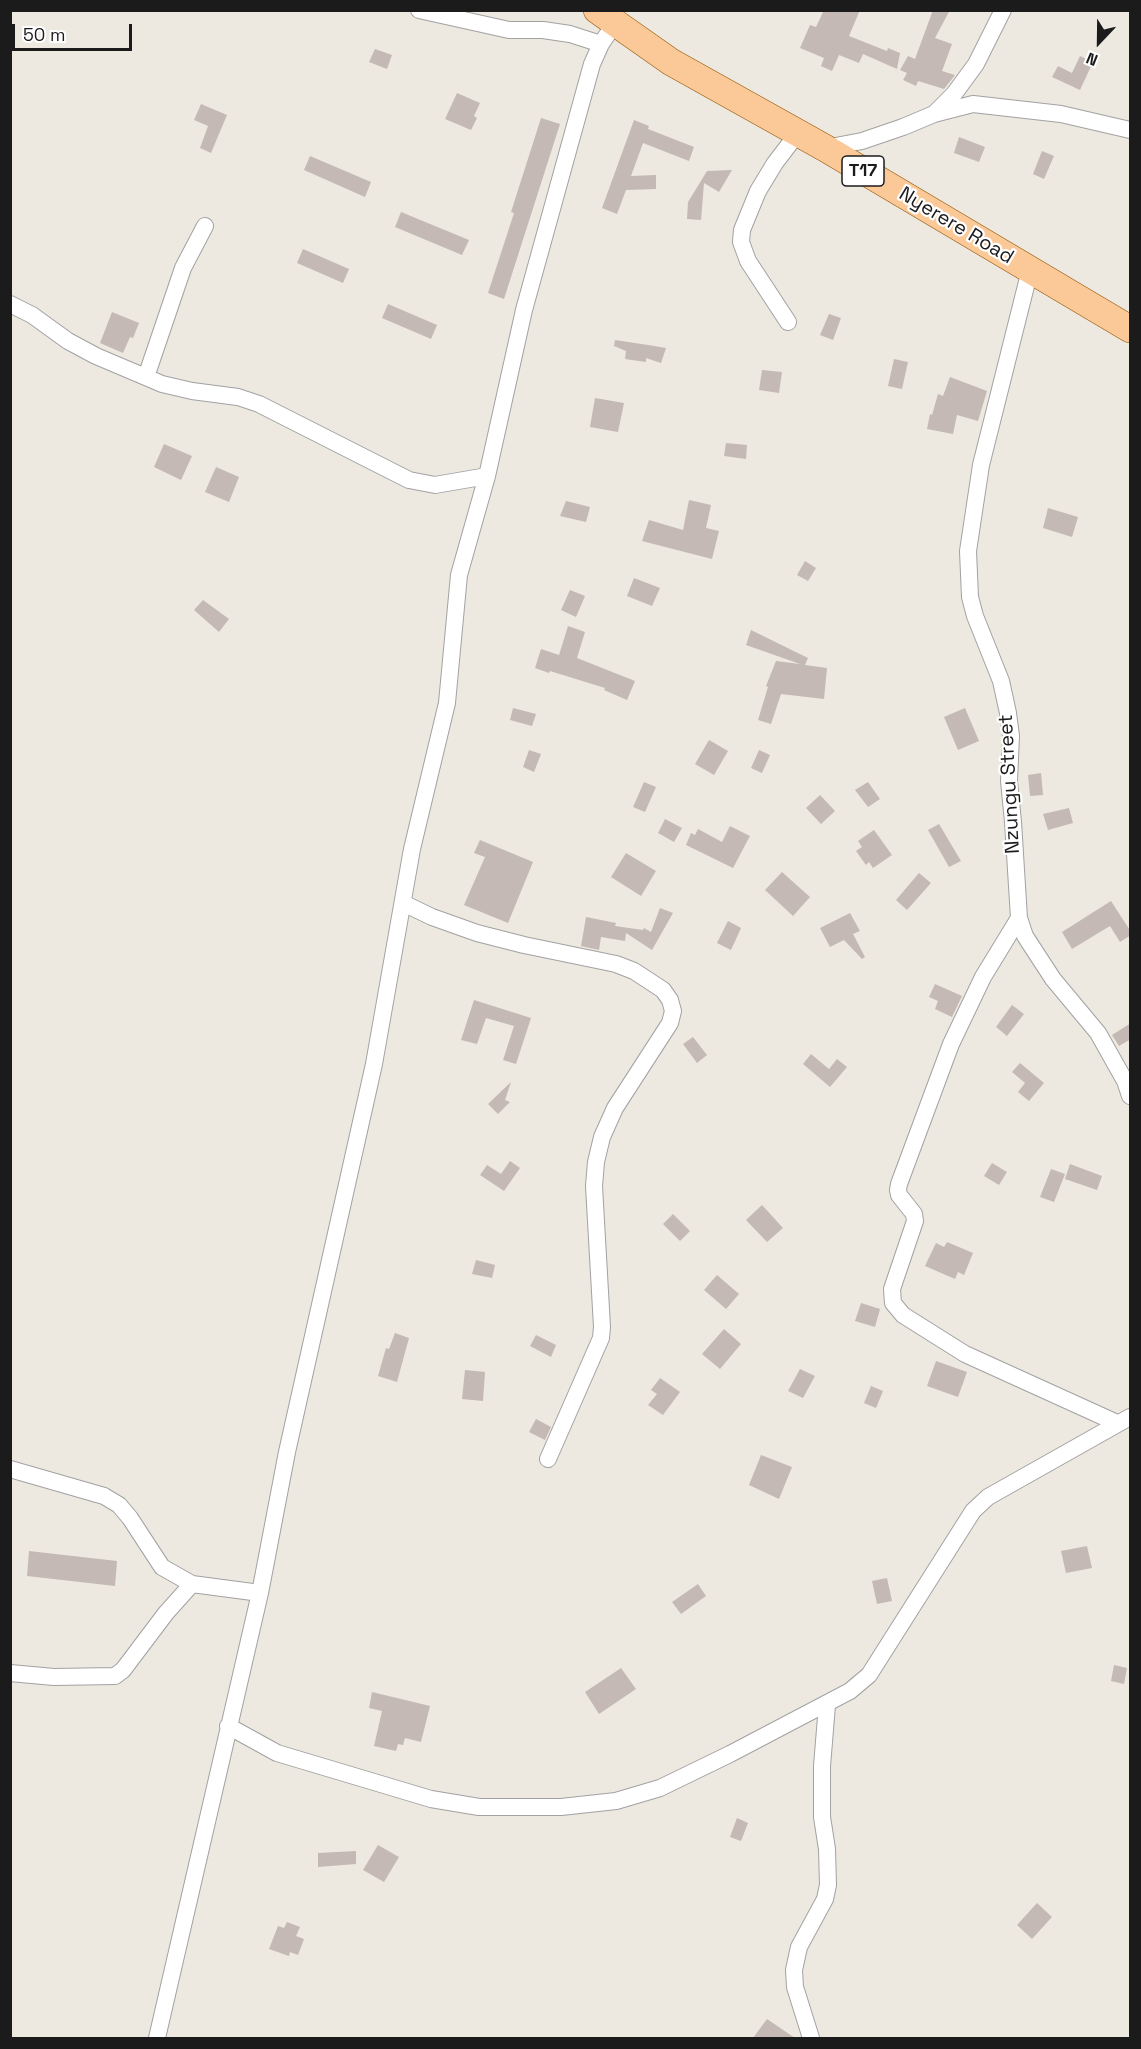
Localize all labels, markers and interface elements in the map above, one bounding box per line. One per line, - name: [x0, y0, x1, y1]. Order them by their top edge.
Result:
- scale bar: [15, 12, 135, 50]
- north arrow: [1069, 12, 1129, 72]
- text: 50 m: [23, 23, 65, 46]
- text: N: [1083, 47, 1101, 71]
- road number: T17: [842, 156, 884, 186]
- street label: Nyerere Road: [894, 182, 1018, 270]
- street label: Nzungu Street: [994, 714, 1026, 854]

